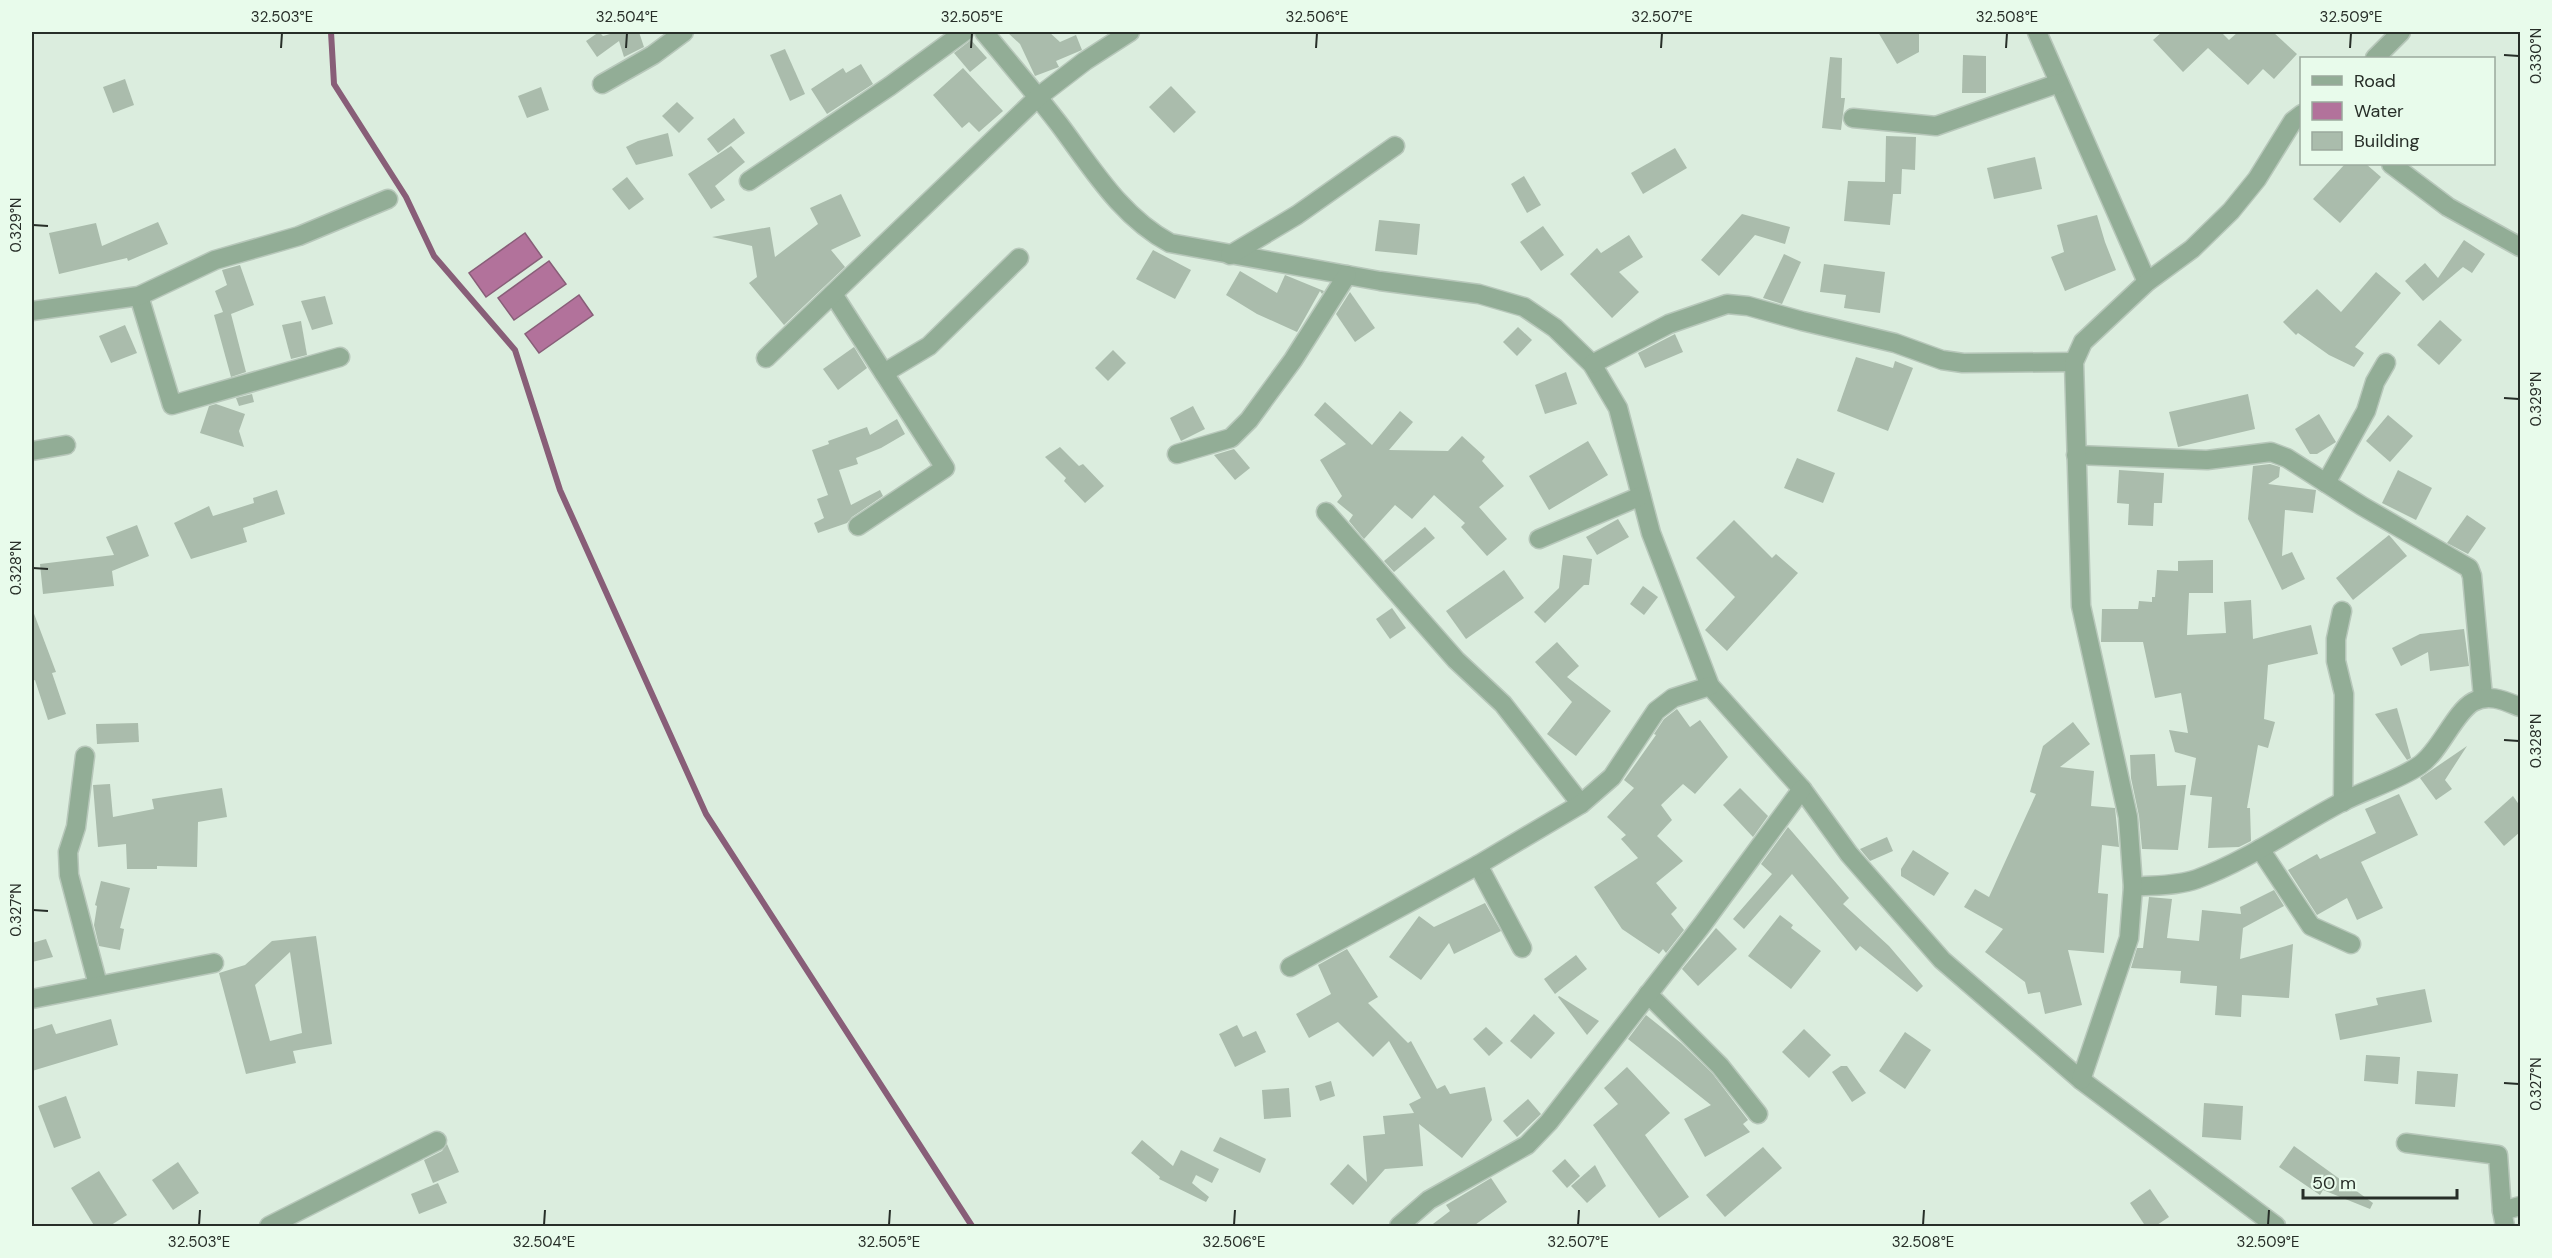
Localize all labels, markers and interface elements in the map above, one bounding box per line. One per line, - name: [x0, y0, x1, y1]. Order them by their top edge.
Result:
- text: 32.503°E: [251, 7, 313, 27]
- text: 32.504°E: [596, 7, 658, 27]
- text: 32.505°E: [941, 7, 1003, 27]
- text: 32.506°E: [1286, 7, 1348, 27]
- text: 32.507°E: [1631, 7, 1693, 27]
- text: 32.508°E: [1976, 7, 2038, 27]
- text: 32.509°E: [2320, 7, 2382, 27]
- text: 0.330°N: [2526, 28, 2546, 84]
- legend: [2300, 57, 2495, 165]
- text: Road: [2354, 69, 2396, 93]
- text: Water: [2354, 99, 2404, 123]
- text: Building: [2354, 129, 2419, 153]
- text: 0.329°N: [6, 198, 26, 252]
- text: 0.329°N: [2526, 372, 2546, 426]
- text: 0.328°N: [6, 541, 26, 595]
- text: 0.328°N: [2526, 714, 2546, 768]
- text: 0.327°N: [6, 883, 26, 937]
- text: 0.327°N: [2526, 1057, 2546, 1111]
- scale bar: [2303, 1162, 2458, 1200]
- text: 50 m: [2312, 1171, 2356, 1195]
- text: 32.503°E: [168, 1232, 230, 1252]
- text: 32.504°E: [513, 1232, 575, 1252]
- text: 32.505°E: [858, 1232, 920, 1252]
- text: 32.506°E: [1203, 1232, 1265, 1252]
- text: 32.507°E: [1547, 1232, 1609, 1252]
- text: 32.508°E: [1892, 1232, 1954, 1252]
- text: 32.509°E: [2237, 1232, 2299, 1252]

